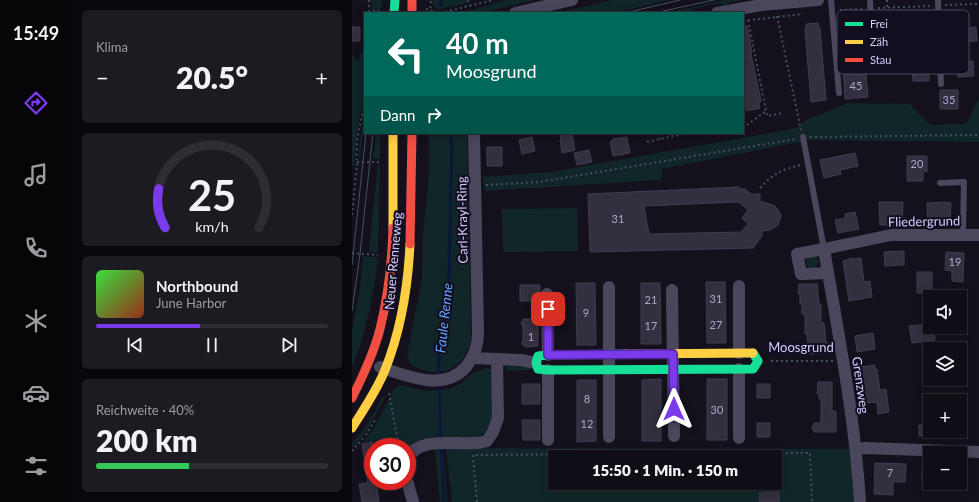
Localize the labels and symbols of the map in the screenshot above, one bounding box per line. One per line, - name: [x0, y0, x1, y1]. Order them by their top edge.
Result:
- legend: [837, 10, 969, 74]
- text: Frei: [870, 17, 888, 30]
- text: Zäh: [870, 35, 888, 48]
- text: Stau: [870, 53, 891, 66]
- house number: 45: [850, 79, 862, 92]
- house number: 35: [943, 93, 955, 106]
- house number: 20: [911, 157, 924, 170]
- street label: Carl-Krayl-Ring: [453, 176, 471, 264]
- street label: Neuer Renneweg: [381, 211, 405, 311]
- house number: 31: [612, 212, 624, 225]
- street label: Fliedergrund: [888, 212, 960, 230]
- house number: 19: [949, 255, 961, 268]
- water label: Faule Renne: [431, 282, 456, 354]
- pin: [531, 292, 565, 326]
- house number: 31: [710, 292, 722, 305]
- house number: 21: [645, 293, 657, 306]
- house number: 9: [583, 306, 589, 319]
- house number: 27: [710, 318, 722, 331]
- house number: 17: [645, 319, 657, 332]
- house number: 1: [528, 330, 534, 343]
- street label: Moosgrund: [768, 339, 834, 355]
- street label: Grenzweg: [849, 355, 873, 415]
- position arrow: [653, 388, 695, 430]
- house number: 8: [584, 392, 590, 405]
- house number: 30: [711, 403, 724, 416]
- house number: 12: [581, 417, 593, 430]
- speed limit sign: 30: [364, 438, 416, 490]
- house number: 7: [887, 466, 893, 479]

